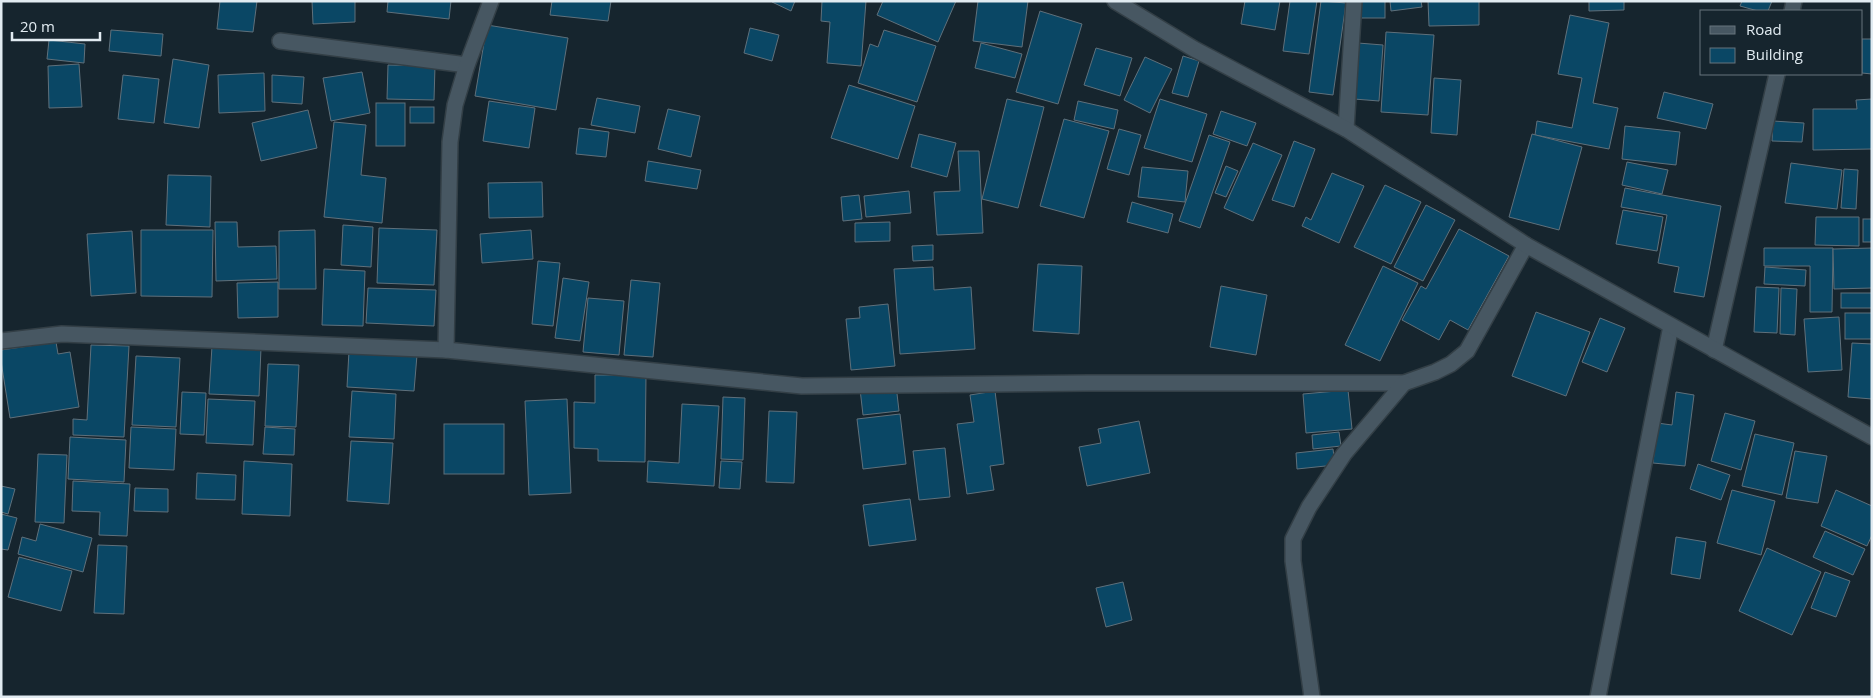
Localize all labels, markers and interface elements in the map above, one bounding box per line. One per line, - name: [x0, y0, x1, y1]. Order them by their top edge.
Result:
- scale bar: [12, 10, 100, 42]
- legend: [1700, 10, 1863, 75]
- text: 20 m: [20, 16, 55, 36]
- text: Road: [1746, 19, 1782, 39]
- text: Building: [1746, 44, 1803, 64]

